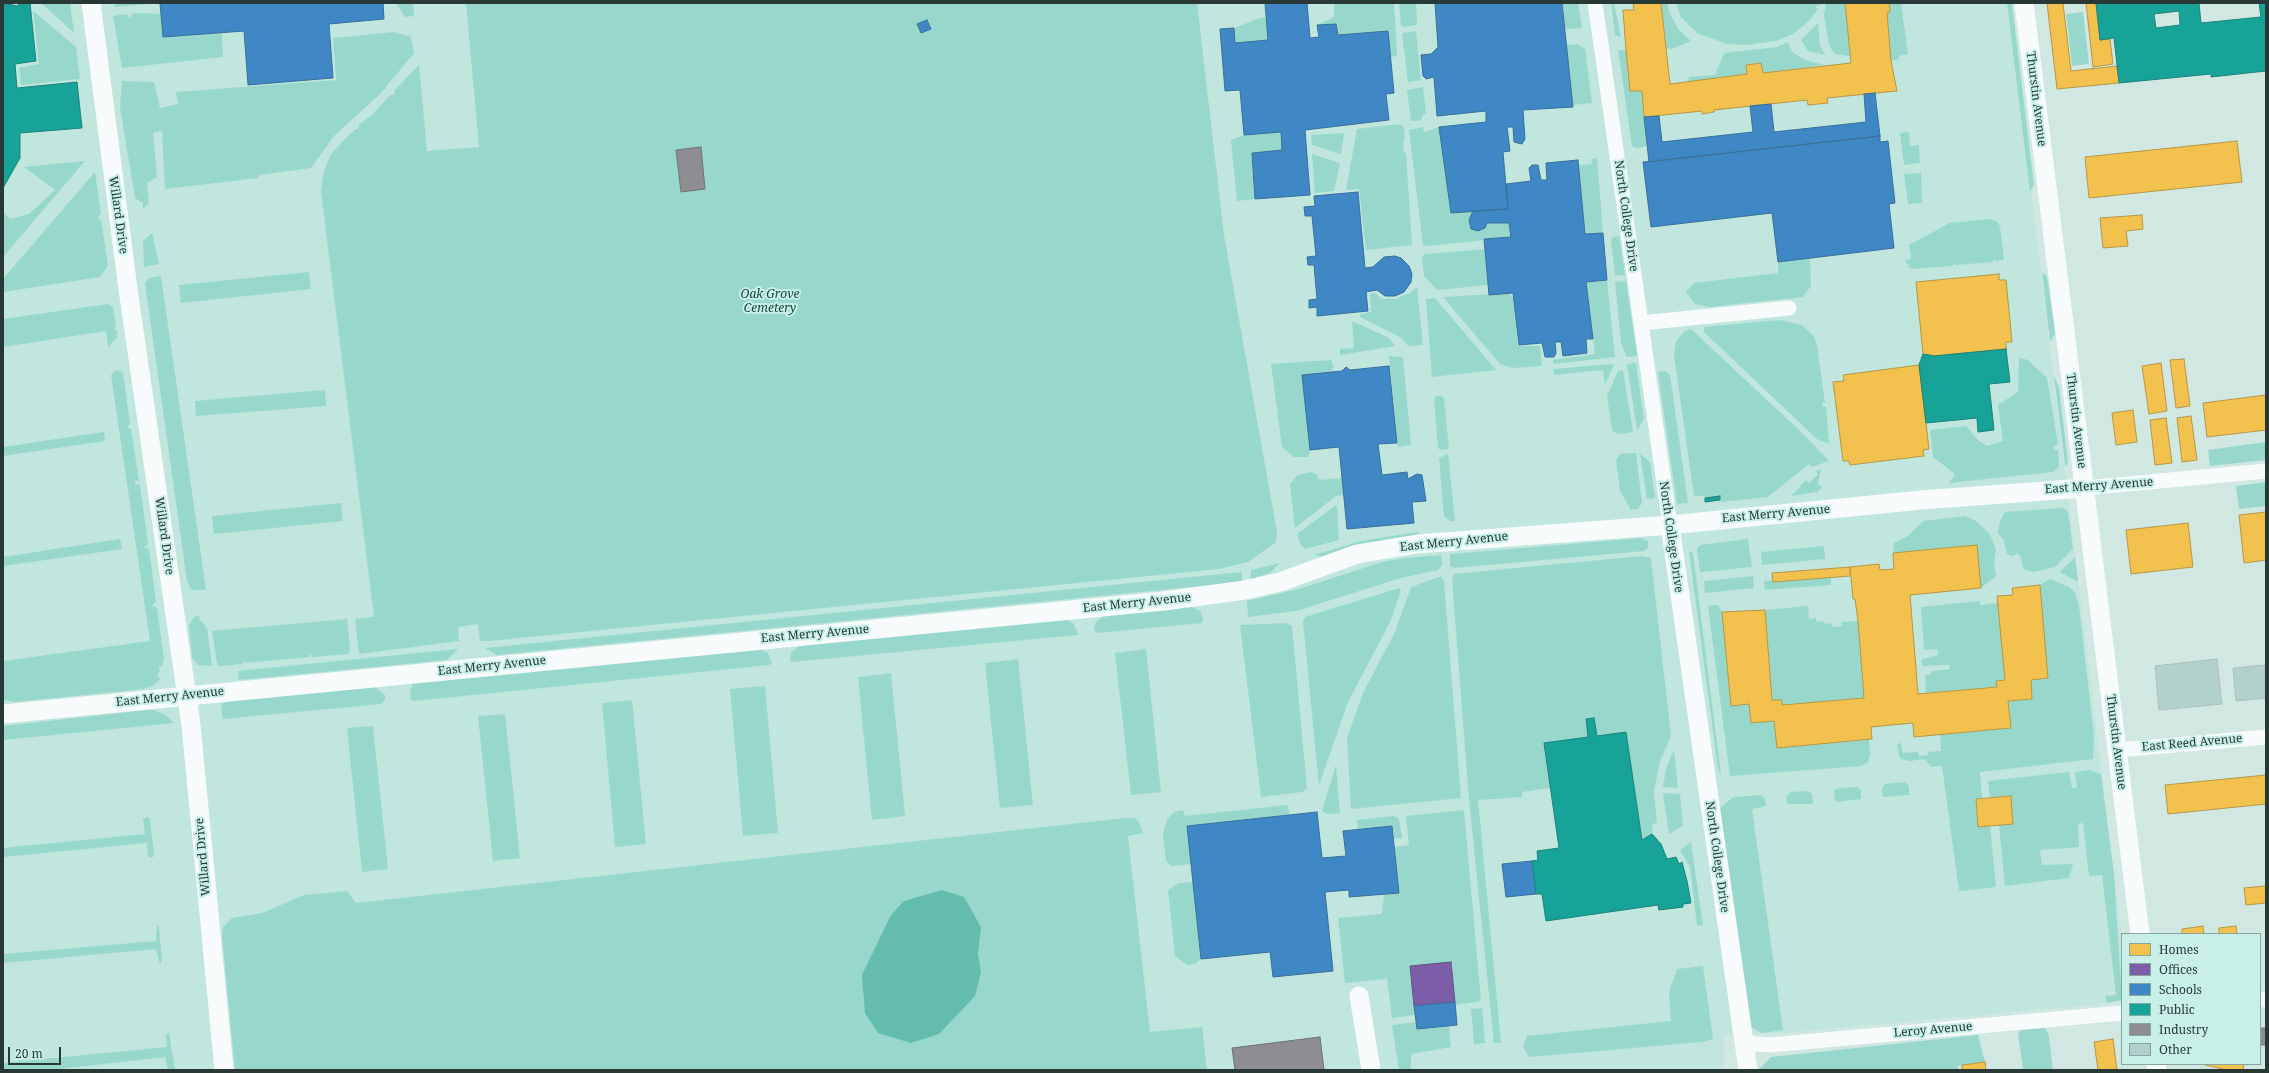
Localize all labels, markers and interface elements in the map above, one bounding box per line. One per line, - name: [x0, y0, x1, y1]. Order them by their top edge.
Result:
- street label: Thurstin Avenue: [2023, 51, 2049, 147]
- street label: North College Drive: [1611, 159, 1641, 273]
- street label: Willard Drive: [105, 175, 131, 255]
- park label: Oak Grove Cemetery: [740, 288, 800, 316]
- street label: Thurstin Avenue: [2063, 373, 2089, 469]
- street label: East Merry Avenue: [2044, 475, 2154, 497]
- street label: North College Drive: [1656, 480, 1686, 594]
- street label: Willard Drive: [151, 496, 177, 576]
- street label: East Merry Avenue: [1721, 502, 1831, 526]
- street label: East Merry Avenue: [1399, 529, 1509, 555]
- street label: East Merry Avenue: [1082, 590, 1192, 616]
- street label: East Merry Avenue: [760, 622, 870, 646]
- street label: East Merry Avenue: [437, 653, 547, 679]
- street label: East Merry Avenue: [115, 684, 225, 710]
- street label: Thurstin Avenue: [2103, 694, 2129, 790]
- street label: East Reed Avenue: [2141, 731, 2243, 755]
- street label: North College Drive: [1702, 800, 1732, 914]
- street label: Willard Drive: [192, 817, 214, 897]
- legend: [2121, 933, 2261, 1065]
- text: Homes: [2159, 941, 2199, 958]
- text: Offices: [2159, 961, 2198, 978]
- text: Schools: [2159, 981, 2202, 998]
- text: Public: [2159, 1001, 2195, 1018]
- street label: Leroy Avenue: [1893, 1019, 1973, 1041]
- text: Industry: [2159, 1021, 2208, 1038]
- scale bar: [10, 1039, 63, 1065]
- text: Other: [2159, 1041, 2192, 1058]
- text: 20 m: [15, 1045, 43, 1062]

